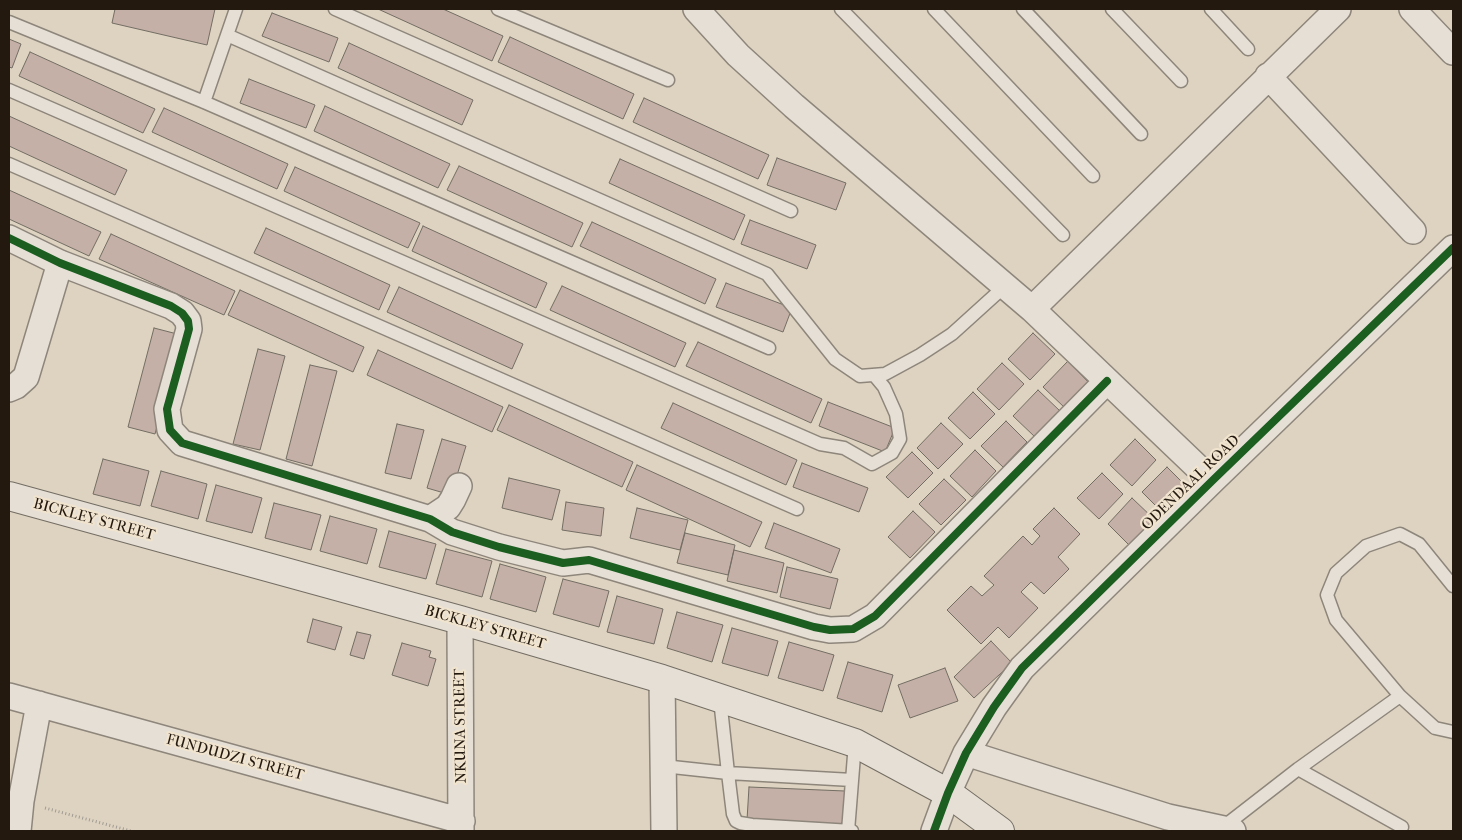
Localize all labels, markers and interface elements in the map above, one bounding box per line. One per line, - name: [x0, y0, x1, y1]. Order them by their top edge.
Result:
- street label: ODENDAAL ROAD: [1138, 432, 1244, 534]
- street label: BICKLEY STREET: [31, 495, 157, 545]
- street label: BICKLEY STREET: [422, 602, 548, 654]
- street label: NKUNA STREET: [451, 668, 471, 784]
- street label: FUNDUDZI STREET: [164, 731, 306, 785]

